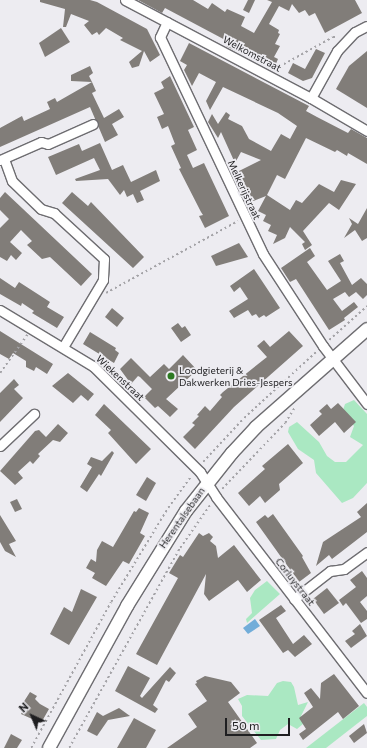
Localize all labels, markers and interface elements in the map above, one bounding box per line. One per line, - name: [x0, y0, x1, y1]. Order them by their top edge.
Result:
- street label: Welkomstraat: [221, 34, 283, 74]
- street label: Melkerijstraat: [225, 158, 263, 222]
- street label: Wiekenstraat: [93, 353, 147, 403]
- place label: Loodgieterij & Dakwerken Dries-Jespers: [179, 364, 293, 388]
- marker: Loodgieterij & Dakwerken Dries-Jespers: [166, 371, 176, 381]
- street label: Herentalsebaan: [157, 485, 207, 551]
- street label: Corluystraat: [273, 556, 317, 608]
- north arrow: [12, 696, 52, 736]
- text: N: [16, 699, 31, 715]
- scale bar: [227, 710, 292, 736]
- text: 50 m: [232, 718, 260, 732]

